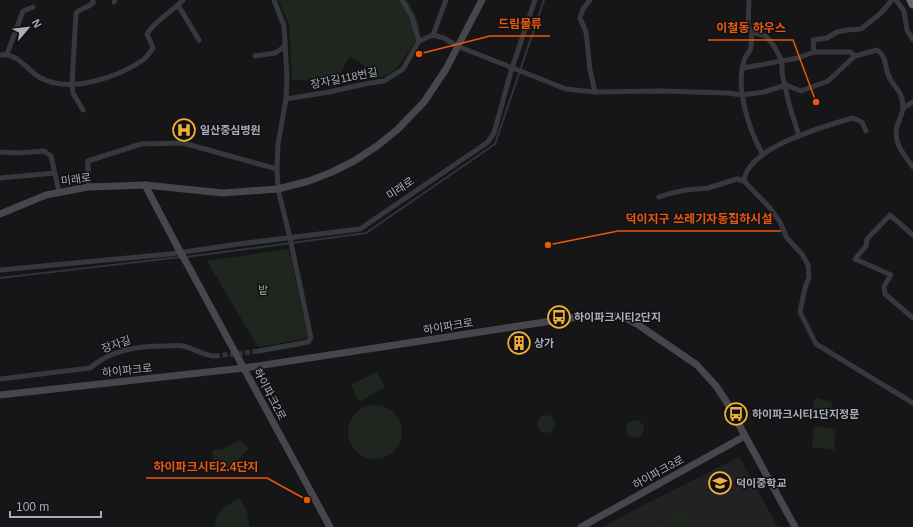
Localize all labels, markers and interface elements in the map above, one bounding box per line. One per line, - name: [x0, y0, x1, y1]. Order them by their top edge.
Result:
- north arrow: [8, 8, 48, 48]
- callout: 드림물류: [490, 12, 550, 36]
- callout: 이철동 하우스: [708, 16, 793, 40]
- text: N: [30, 17, 44, 30]
- text: 드림물류: [498, 17, 542, 31]
- text: 이철동 하우스: [716, 21, 786, 35]
- street label: 장자길118번길: [309, 66, 379, 90]
- hospital icon: 일산중심병원: [171, 117, 197, 143]
- place label: 일산중심병원: [200, 124, 261, 136]
- street label: 미래로: [60, 171, 92, 187]
- street label: 미래로: [384, 175, 416, 201]
- callout: 덕이지구 쓰레기자동집하시설: [618, 207, 781, 231]
- text: 덕이지구 쓰레기자동집하시설: [626, 212, 772, 226]
- park label: 밭: [258, 284, 268, 296]
- bus stop icon: 하이파크시티2단지: [546, 304, 572, 330]
- place label: 하이파크시티2단지: [574, 311, 661, 323]
- street label: 하이파크로: [422, 316, 474, 336]
- building icon: 상가: [506, 330, 532, 356]
- street label: 장자길: [100, 333, 132, 355]
- place label: 상가: [534, 337, 554, 349]
- street label: 하이파크로: [101, 361, 153, 379]
- street label: 하이파크2로: [251, 366, 289, 422]
- bus stop icon: 하이파크시티1단지정문: [723, 401, 749, 427]
- place label: 하이파크시티1단지정문: [752, 408, 859, 420]
- street label: 하이파크3로: [630, 453, 686, 491]
- callout: 하이파크시티2.4단지: [146, 454, 267, 478]
- text: 하이파크시티2.4단지: [153, 460, 259, 474]
- school or university icon: 덕이중학교: [707, 470, 733, 496]
- place label: 덕이중학교: [736, 477, 787, 489]
- scale bar: [10, 493, 101, 519]
- text: 100 m: [16, 500, 49, 514]

